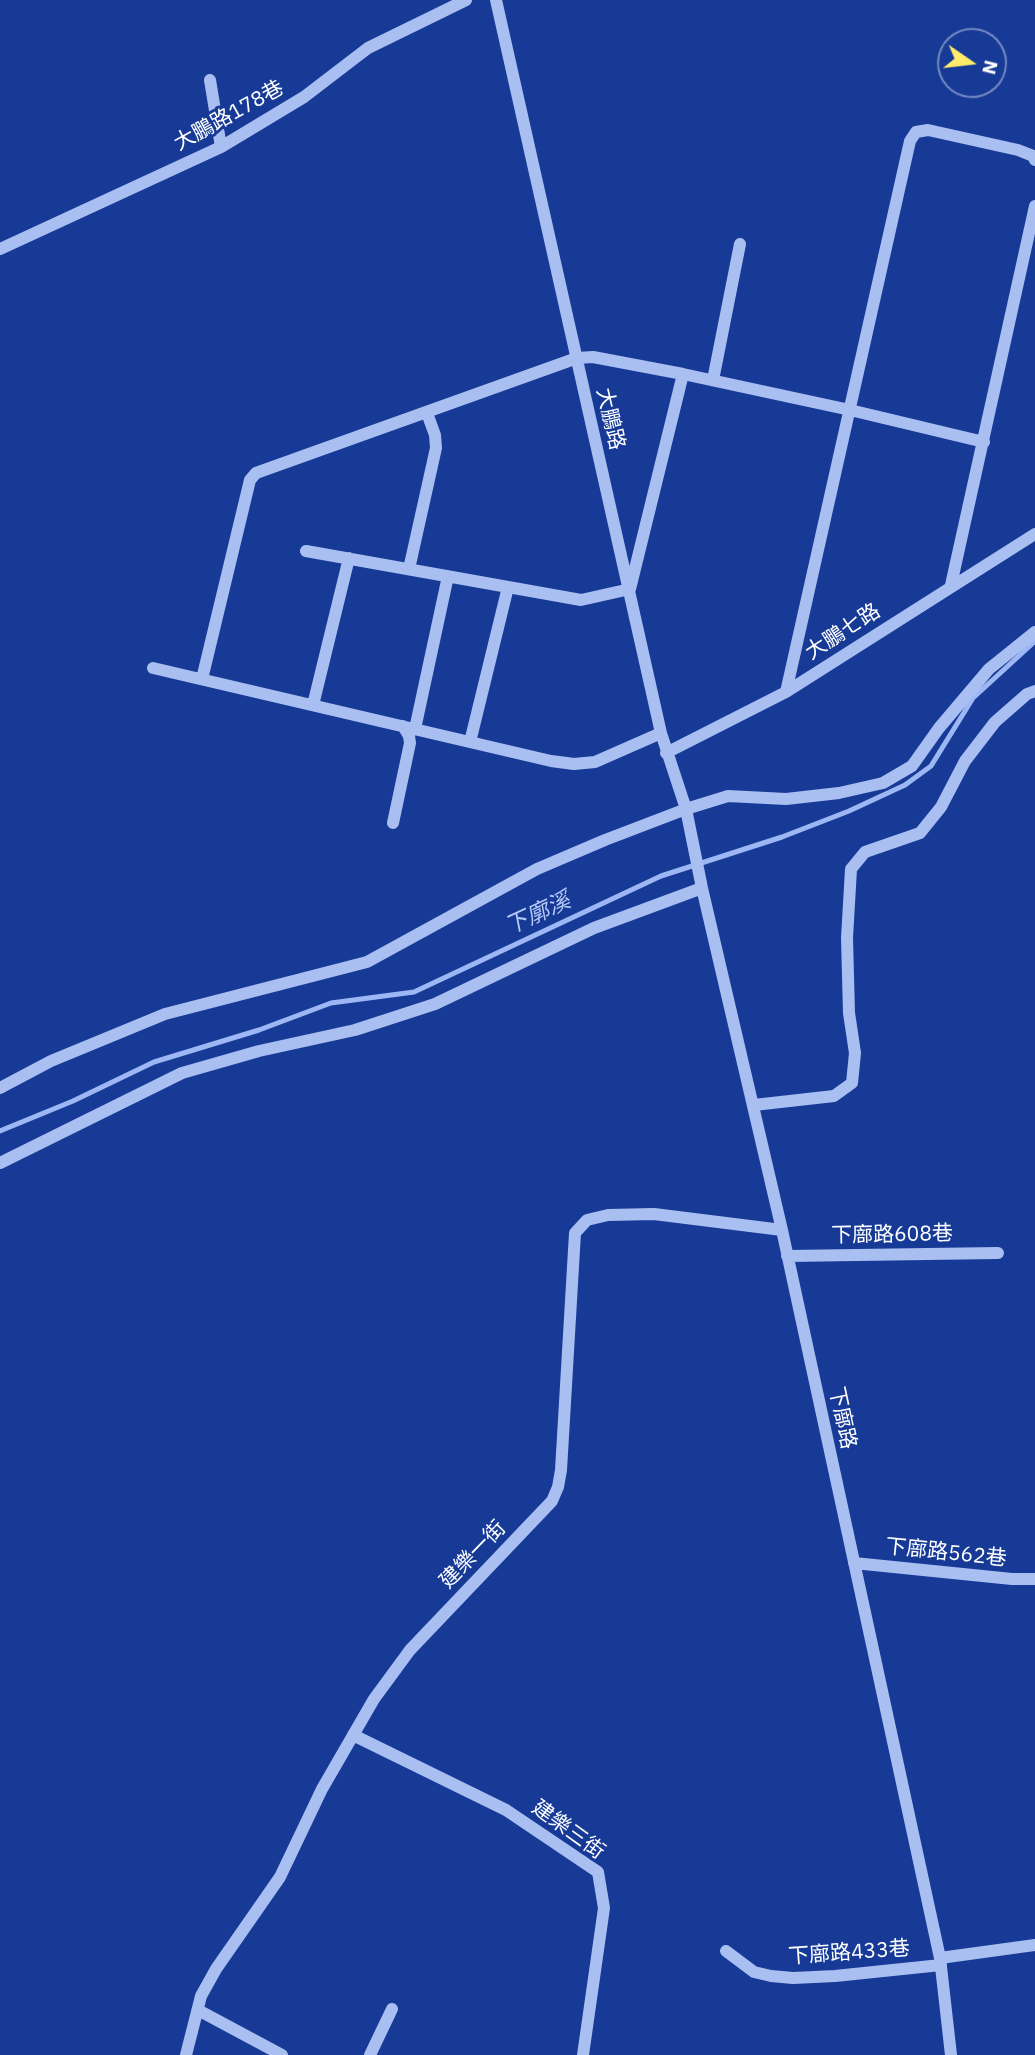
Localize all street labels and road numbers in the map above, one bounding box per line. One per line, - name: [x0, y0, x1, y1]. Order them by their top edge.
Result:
- street label: 大鵬路178巷: [170, 75, 288, 157]
- street label: 大鵬路: [591, 385, 629, 453]
- street label: 大鵬七路: [801, 599, 885, 665]
- street label: 下廍路608巷: [831, 1221, 953, 1249]
- street label: 下廍路: [823, 1385, 861, 1451]
- street label: 建樂一街: [435, 1516, 511, 1594]
- street label: 下廍路562巷: [884, 1534, 1008, 1572]
- street label: 建樂三街: [527, 1795, 609, 1865]
- street label: 下廍路433巷: [787, 1936, 911, 1970]

